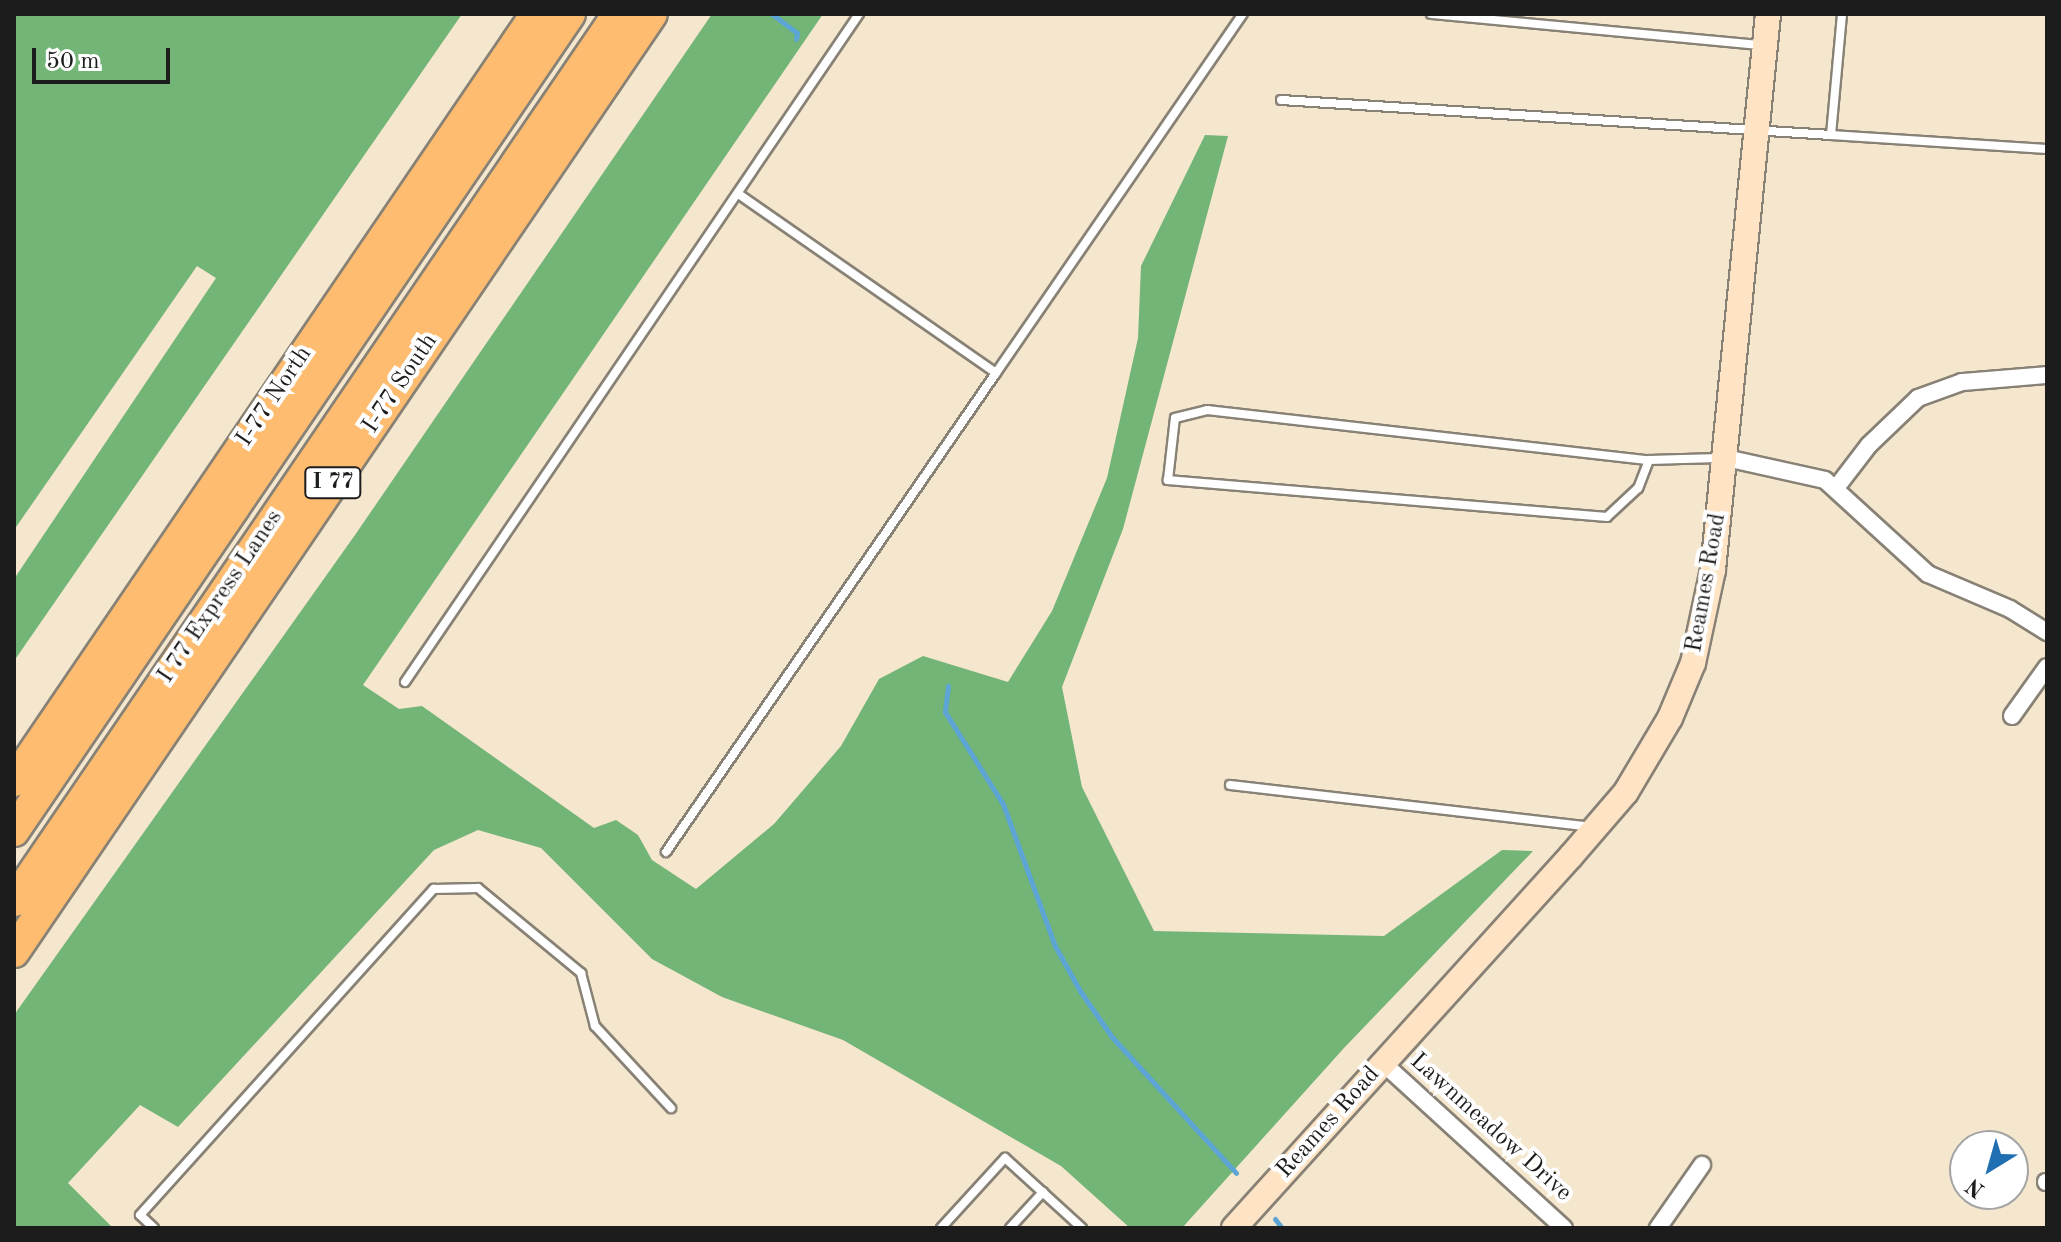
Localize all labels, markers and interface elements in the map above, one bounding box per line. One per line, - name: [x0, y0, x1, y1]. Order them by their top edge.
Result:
- scale bar: [36, 32, 174, 82]
- text: 50 m: [46, 50, 100, 74]
- street label: I-77 South: [357, 329, 445, 439]
- street label: I-77 North: [231, 341, 319, 453]
- road number: I 77: [303, 465, 363, 501]
- street label: I 77 Express Lanes: [152, 505, 290, 689]
- street label: Reames Road: [1681, 511, 1733, 655]
- street label: Lawnmeadow Drive: [1403, 1048, 1577, 1208]
- street label: Reames Road: [1271, 1061, 1387, 1185]
- north arrow: [1949, 1130, 2029, 1210]
- text: N: [1962, 1174, 1989, 1201]

